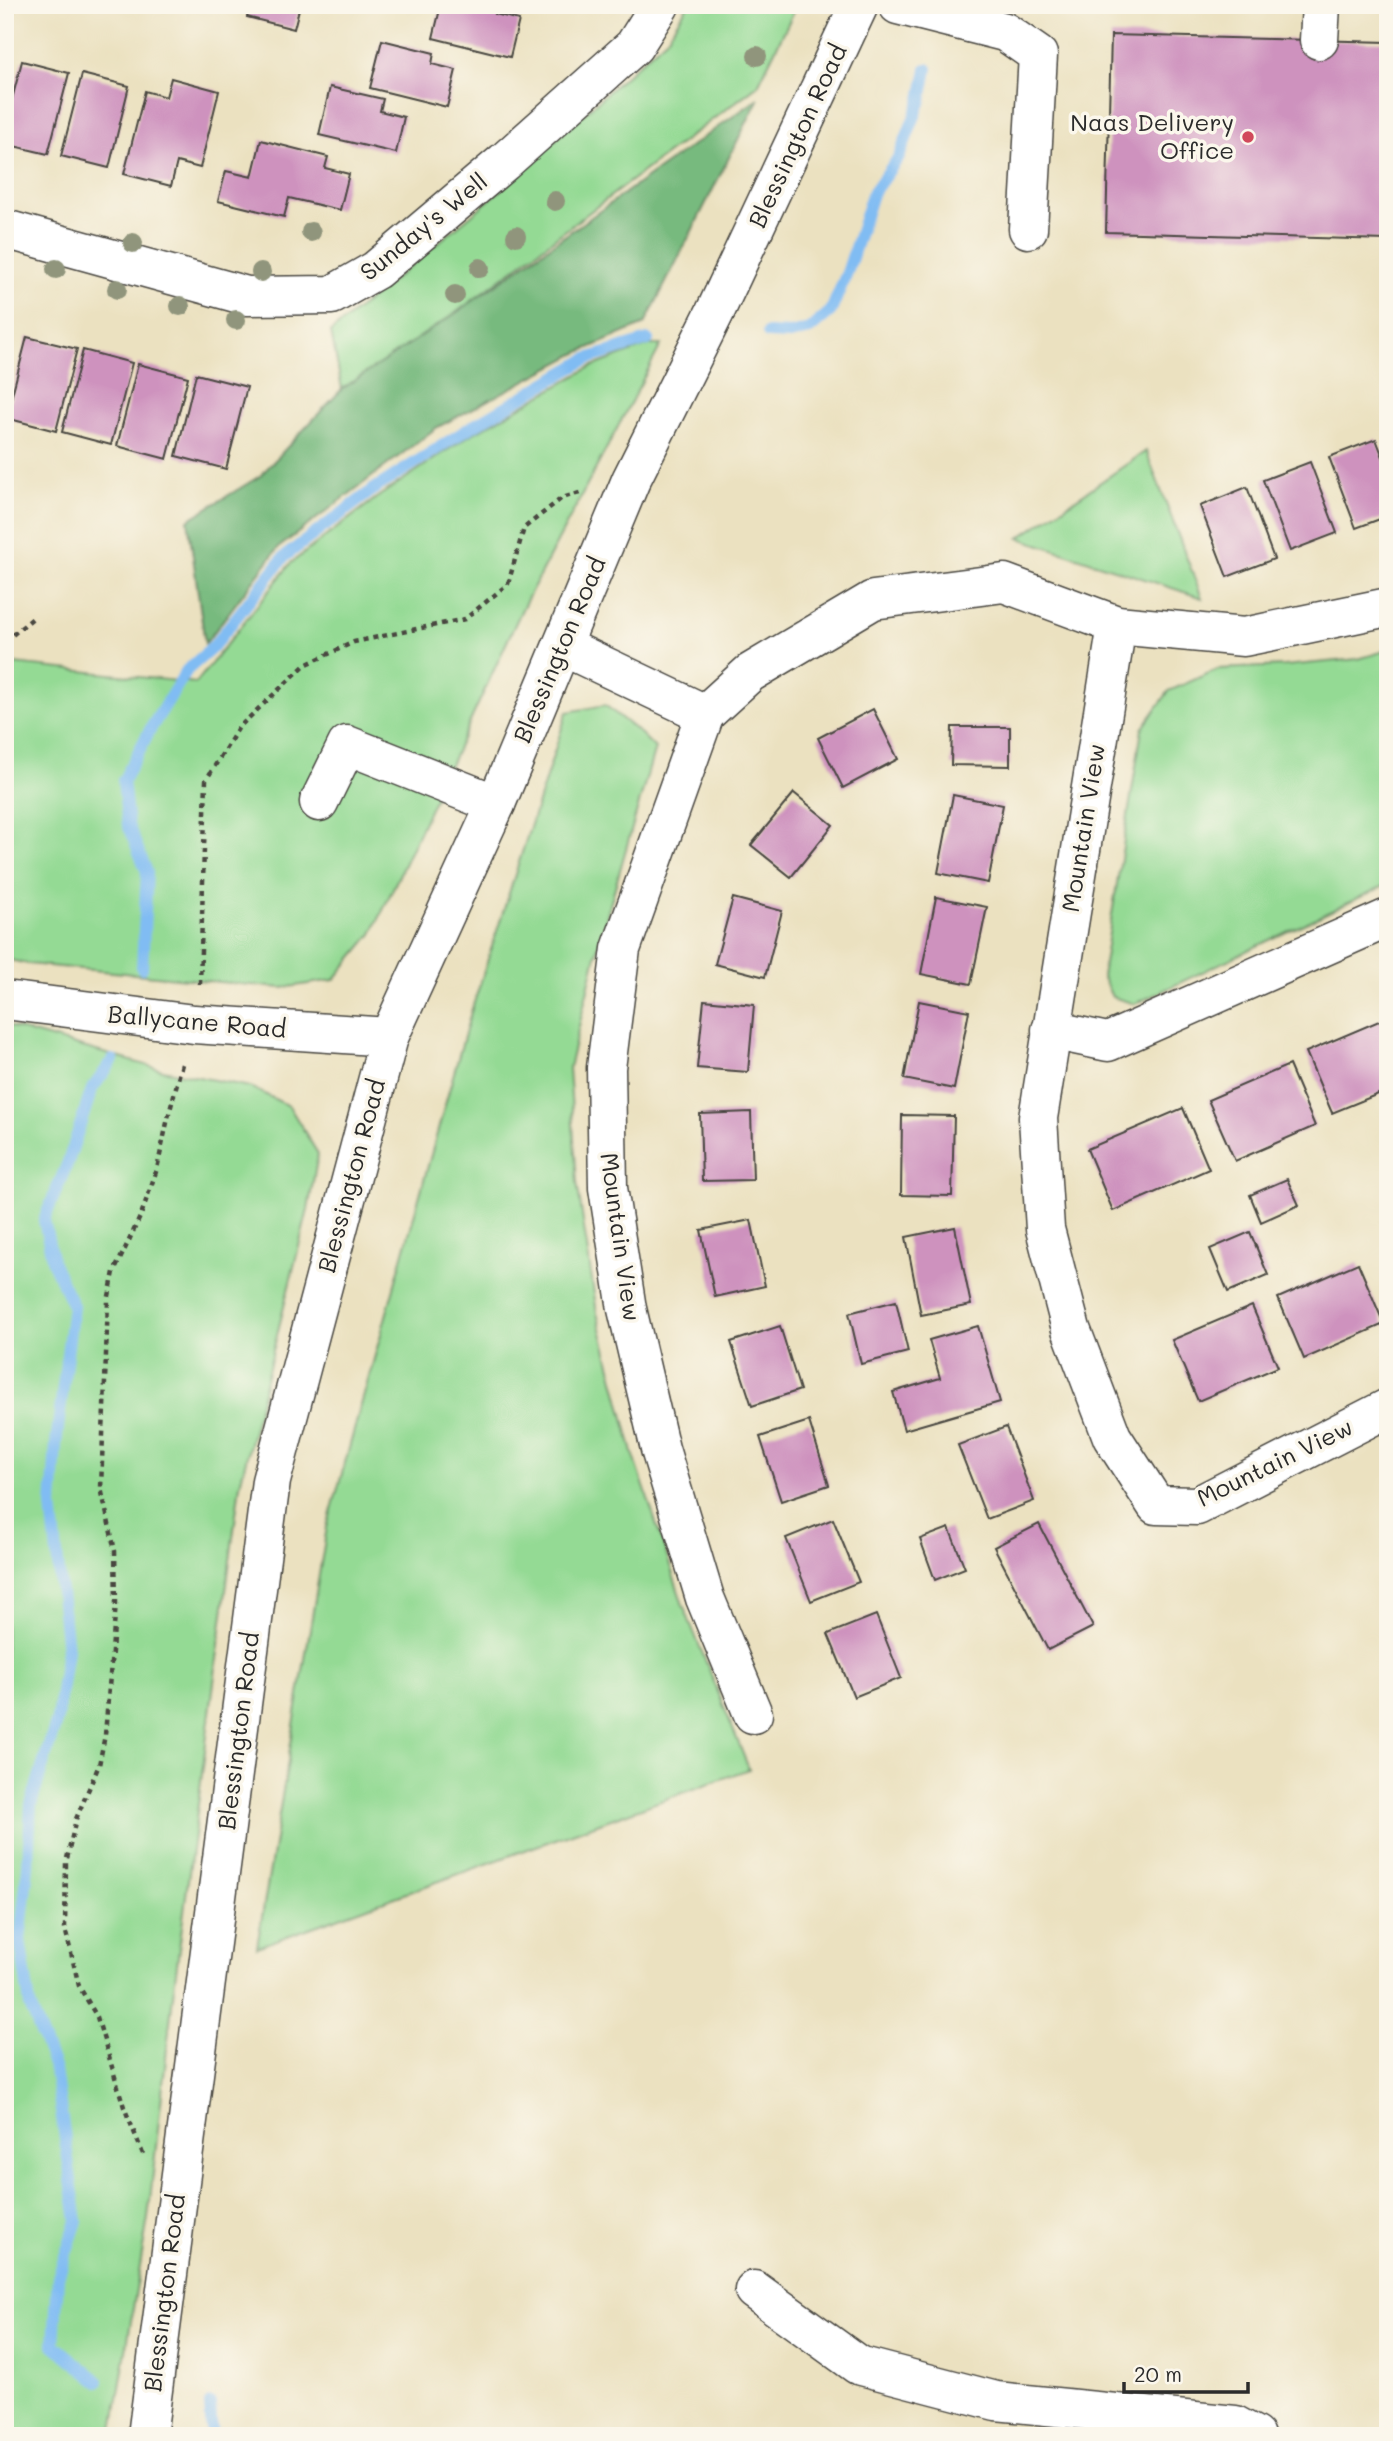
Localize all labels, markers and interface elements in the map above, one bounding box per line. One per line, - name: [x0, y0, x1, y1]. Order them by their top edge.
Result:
- street label: Blessington Road: [740, 39, 853, 232]
- place label: Naas Delivery Office: [1070, 106, 1234, 165]
- marker: Naas Delivery Office: [1240, 129, 1256, 145]
- street label: Sunday's Well: [353, 165, 493, 287]
- street label: Blessington Road: [505, 552, 612, 747]
- street label: Mountain View: [1054, 741, 1111, 914]
- street label: Ballycane Road: [107, 997, 288, 1044]
- street label: Blessington Road: [310, 1075, 391, 1276]
- street label: Mountain View: [594, 1151, 649, 1323]
- street label: Mountain View: [1191, 1410, 1357, 1513]
- street label: Blessington Road: [210, 1630, 265, 1832]
- street label: Blessington Road: [136, 2192, 191, 2394]
- scale bar: [1124, 2350, 1248, 2394]
- text: 20 m: [1134, 2360, 1182, 2387]

